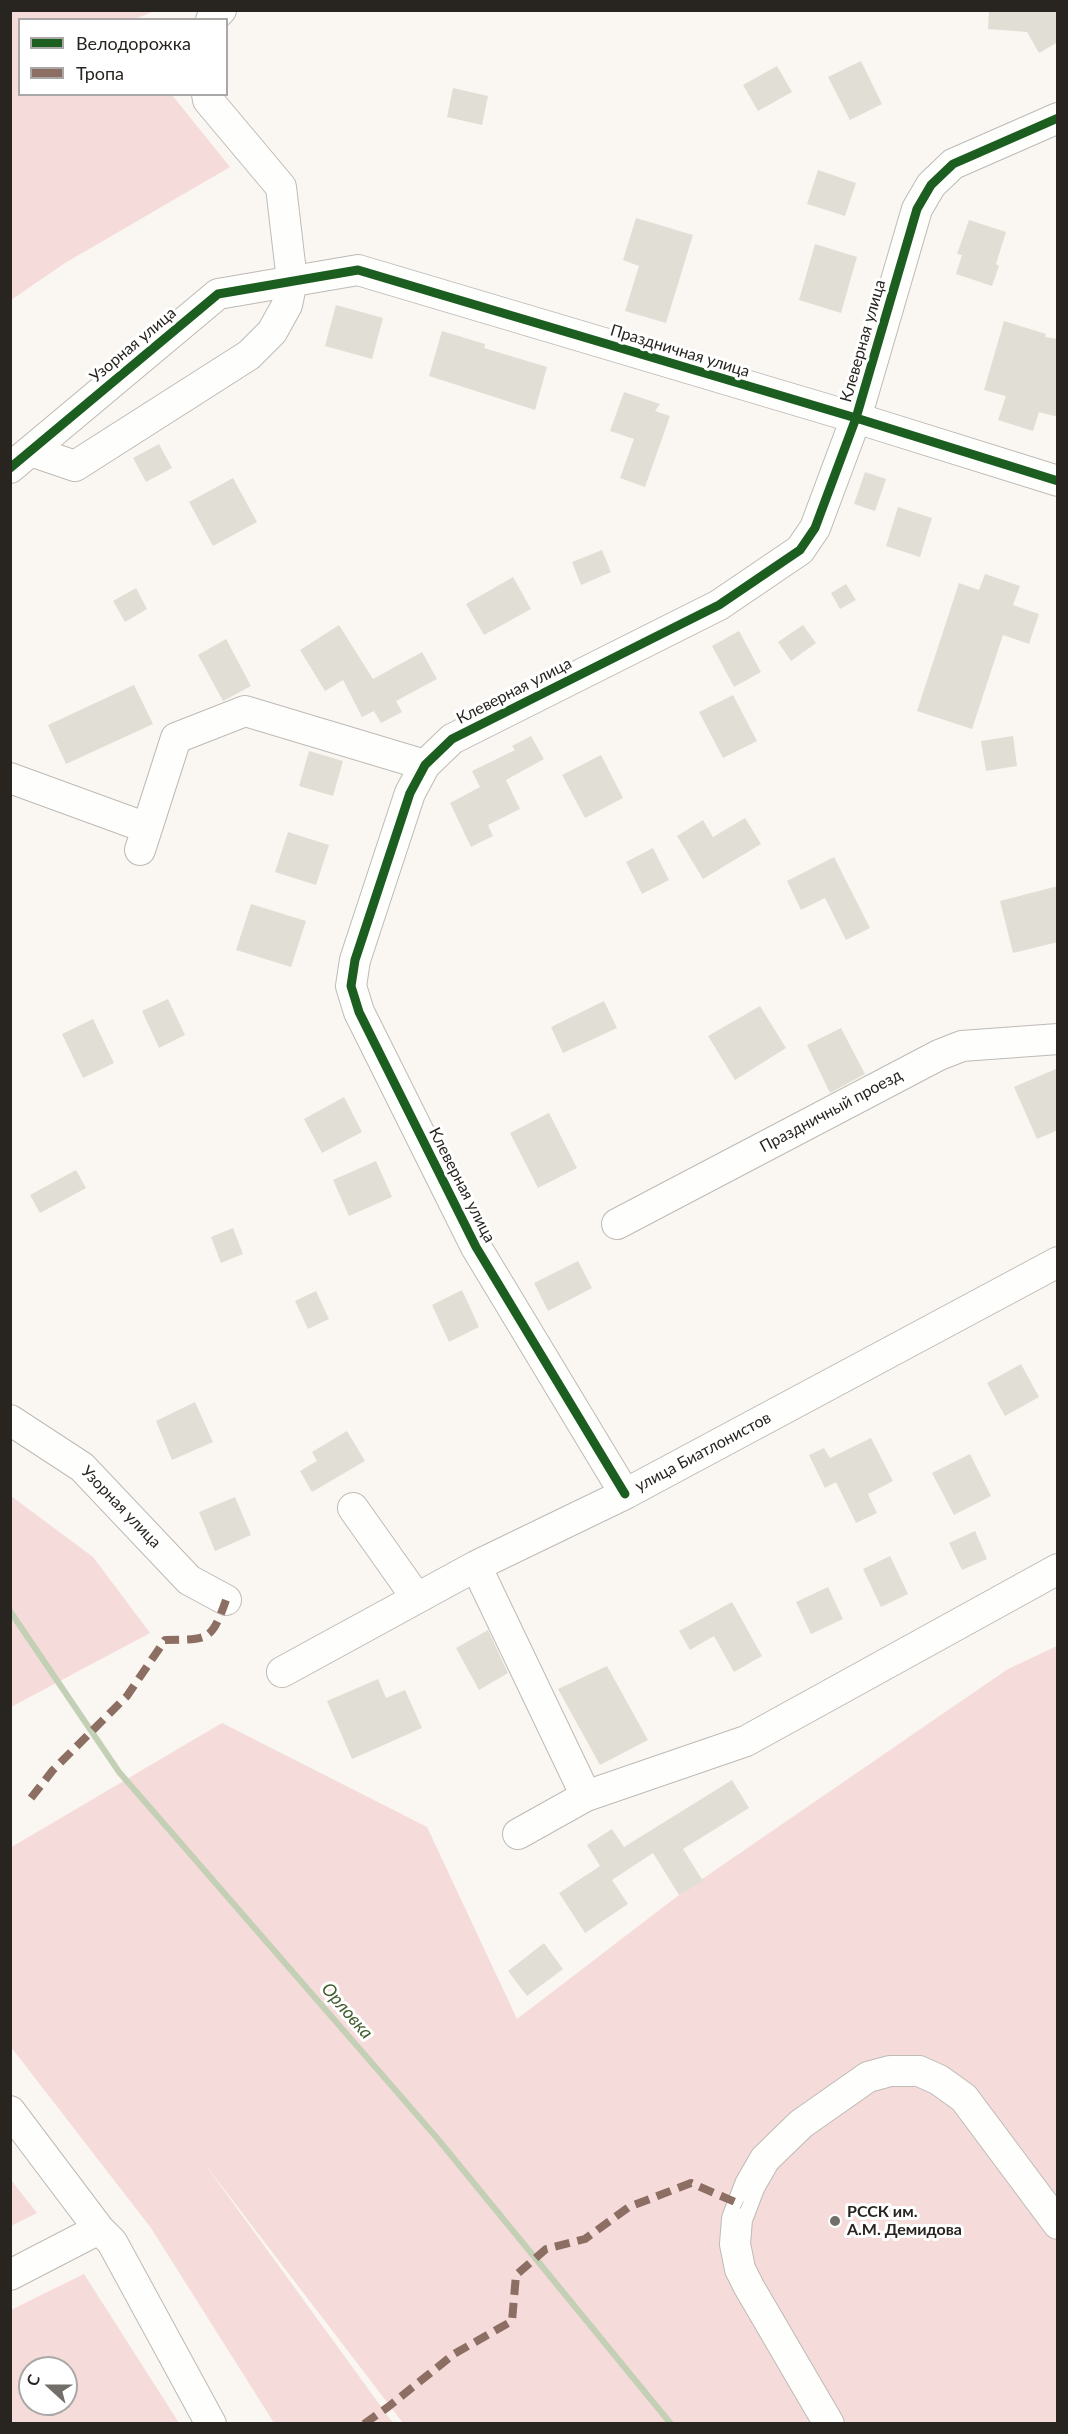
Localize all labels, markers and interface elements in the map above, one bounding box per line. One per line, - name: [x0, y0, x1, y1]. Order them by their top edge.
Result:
- legend: [18, 18, 228, 96]
- text: Велодорожка: [76, 32, 191, 54]
- text: Тропа: [76, 62, 124, 84]
- street label: Клеверная улица: [836, 278, 890, 404]
- street label: Узорная улица: [86, 303, 180, 387]
- street label: Праздничная улица: [608, 321, 752, 381]
- street label: Клеверная улица: [453, 654, 575, 728]
- street label: Праздничный проезд: [757, 1065, 905, 1157]
- street label: Клеверная улица: [425, 1124, 499, 1246]
- street label: улица Биатлонистов: [632, 1408, 774, 1496]
- street label: Узорная улица: [77, 1462, 165, 1552]
- water label: Орловка: [317, 1978, 377, 2044]
- place label: РССК им. А.М. Демидова: [847, 2202, 962, 2240]
- marker: РССК им. А.М. Демидова: [828, 2214, 842, 2228]
- north arrow: [18, 2356, 78, 2416]
- text: С: [22, 2372, 43, 2388]

